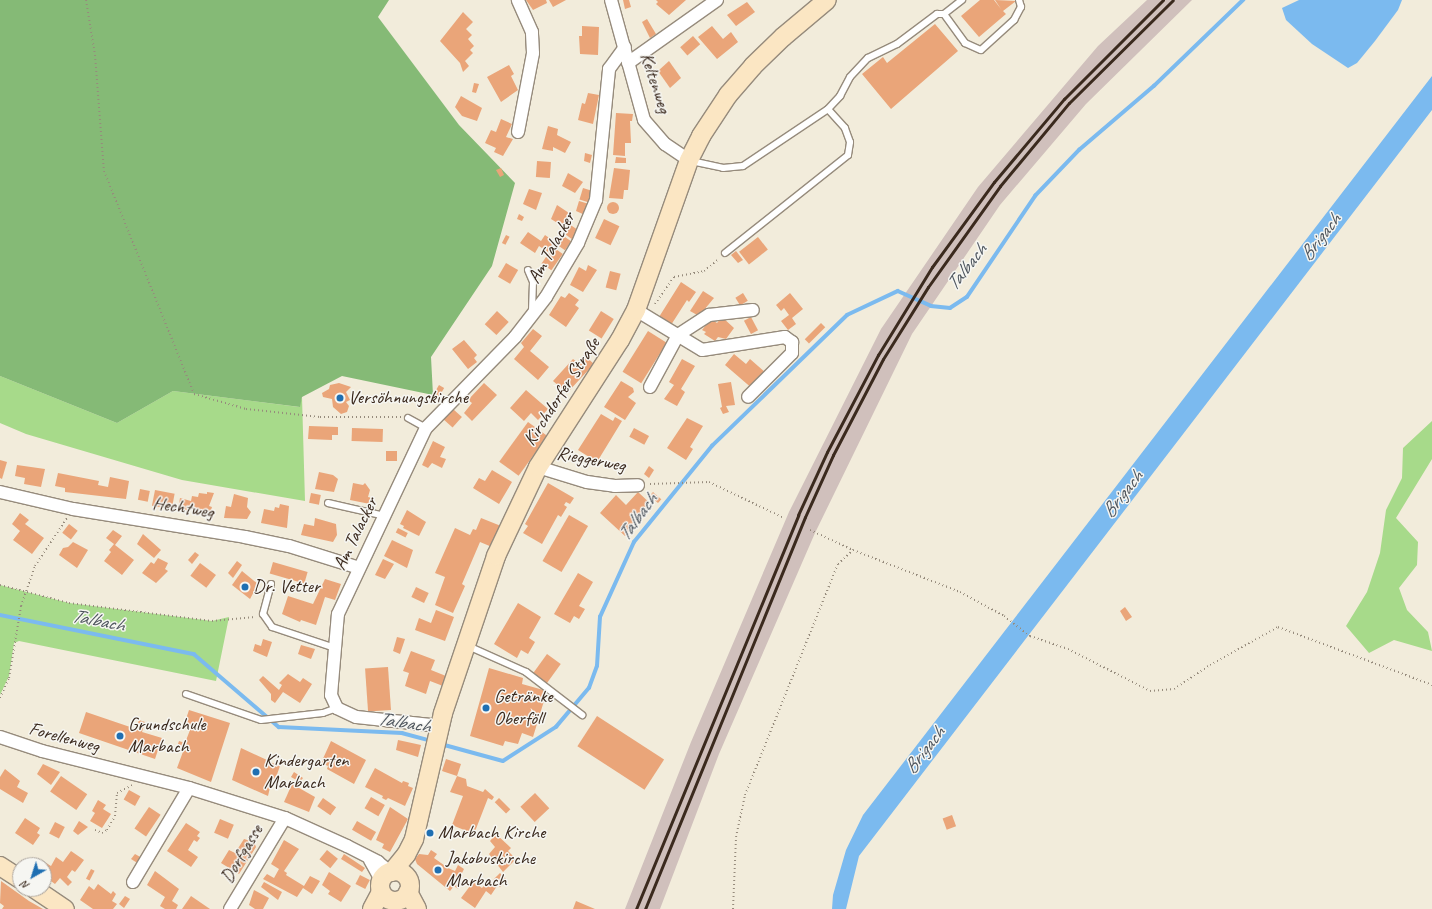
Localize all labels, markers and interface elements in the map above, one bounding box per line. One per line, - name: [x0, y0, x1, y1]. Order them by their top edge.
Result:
- street label: Keltenweg: [635, 50, 675, 116]
- street label: Am Talacker: [523, 209, 581, 287]
- water label: Brigach: [1294, 209, 1346, 265]
- water label: Talbach: [940, 239, 992, 295]
- street label: Kirchdorfer Straße: [519, 334, 605, 450]
- place label: Versöhnungskirche: [348, 387, 468, 409]
- marker: Versöhnungskirche: [335, 393, 345, 403]
- street label: Rieggerweg: [555, 442, 627, 478]
- water label: Brigach: [1096, 466, 1148, 522]
- water label: Talbach: [612, 489, 662, 545]
- street label: Hechtweg: [151, 492, 215, 524]
- street label: Am Talacker: [329, 494, 383, 574]
- place label: Dr. Vetter: [253, 576, 320, 598]
- marker: Dr. Vetter: [240, 582, 250, 592]
- water label: Talbach: [70, 603, 126, 637]
- place label: Getränke Oberföll: [494, 686, 553, 730]
- marker: Getränke Oberföll: [481, 703, 491, 713]
- water label: Talbach: [376, 706, 432, 738]
- place label: Grundschule Marbach: [128, 714, 205, 758]
- street label: Forellenweg: [26, 718, 102, 758]
- water label: Brigach: [898, 722, 950, 778]
- marker: Grundschule Marbach: [115, 731, 125, 741]
- place label: Kindergarten Marbach: [264, 750, 349, 794]
- marker: Kindergarten Marbach: [251, 767, 261, 777]
- street label: Dorfgasse: [216, 821, 268, 887]
- place label: Marbach Kirche: [438, 822, 545, 844]
- marker: Marbach Kirche: [425, 828, 435, 838]
- place label: Jakobuskirche Marbach: [446, 848, 535, 892]
- north arrow: [12, 857, 52, 897]
- marker: Jakobuskirche Marbach: [433, 865, 443, 875]
- text: N: [18, 878, 32, 893]

